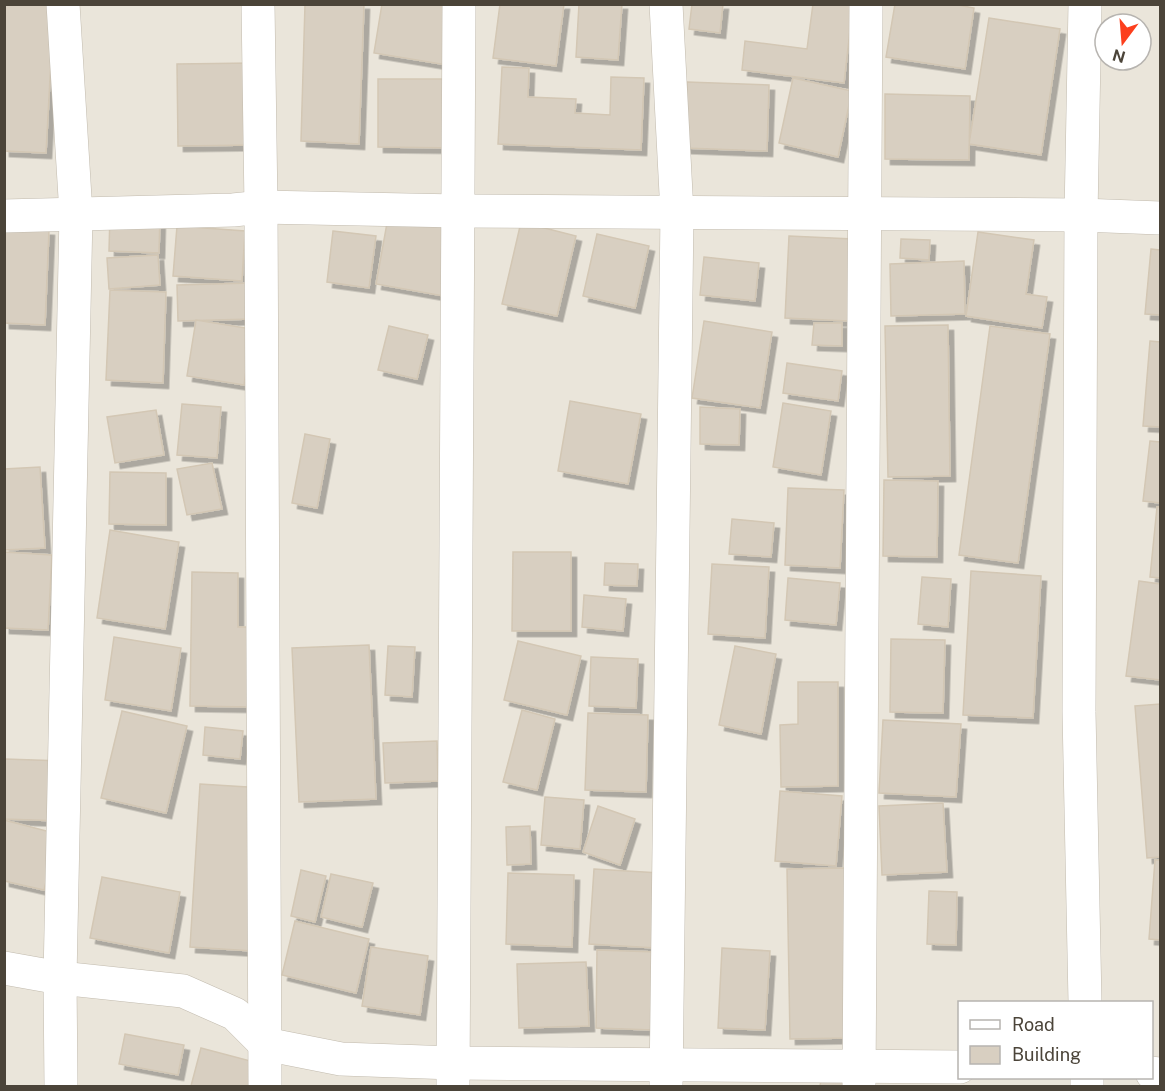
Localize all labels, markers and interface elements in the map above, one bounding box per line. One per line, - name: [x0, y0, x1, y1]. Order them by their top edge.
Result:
- north arrow: [1093, 12, 1153, 72]
- text: N: [1110, 45, 1128, 67]
- legend: [958, 1001, 1153, 1079]
- text: Road: [1012, 1014, 1055, 1035]
- text: Building: [1012, 1044, 1081, 1065]

